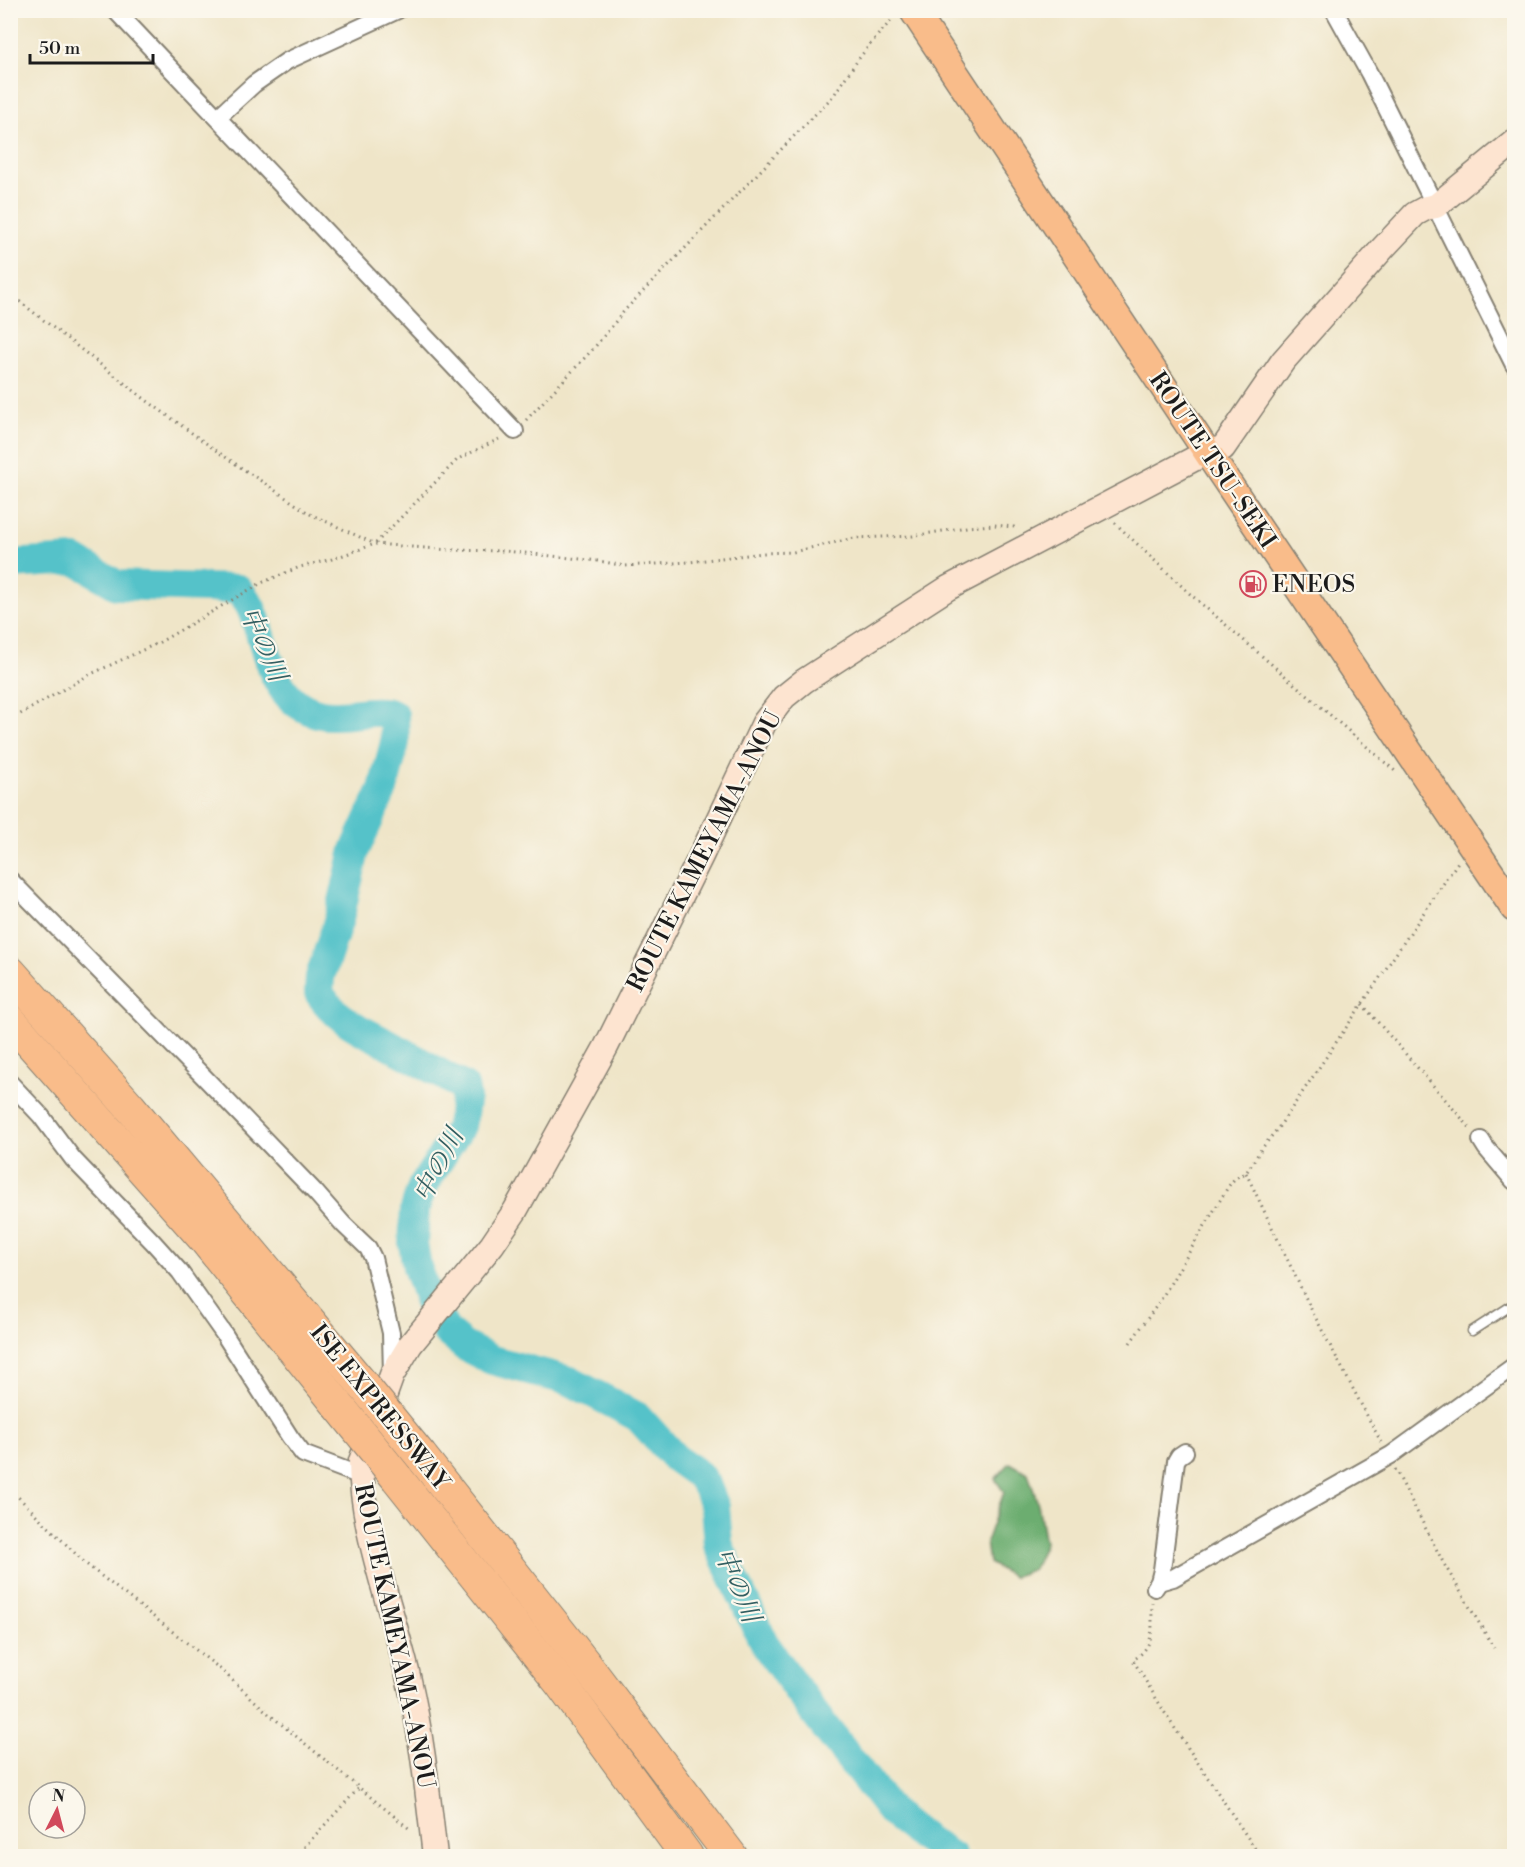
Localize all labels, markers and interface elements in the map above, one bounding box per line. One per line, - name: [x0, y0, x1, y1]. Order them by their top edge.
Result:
- scale bar: [30, 27, 153, 65]
- text: 50 m: [39, 37, 81, 60]
- street label: ROUTE TSU-SEKI: [1142, 366, 1282, 555]
- fuel station icon: ENEOS: [1238, 569, 1268, 599]
- place label: ENEOS: [1272, 570, 1355, 600]
- water label: 中の川: [233, 602, 295, 689]
- street label: ROUTE KAMEYAMA-ANOU: [621, 706, 789, 997]
- water label: 中の川: [407, 1121, 472, 1207]
- street label: ISE EXPRESSWAY: [303, 1318, 456, 1498]
- street label: ROUTE KAMEYAMA-ANOU: [347, 1481, 441, 1792]
- water label: 中の川: [707, 1543, 768, 1630]
- north arrow: [27, 1780, 87, 1840]
- text: N: [51, 1785, 66, 1807]

